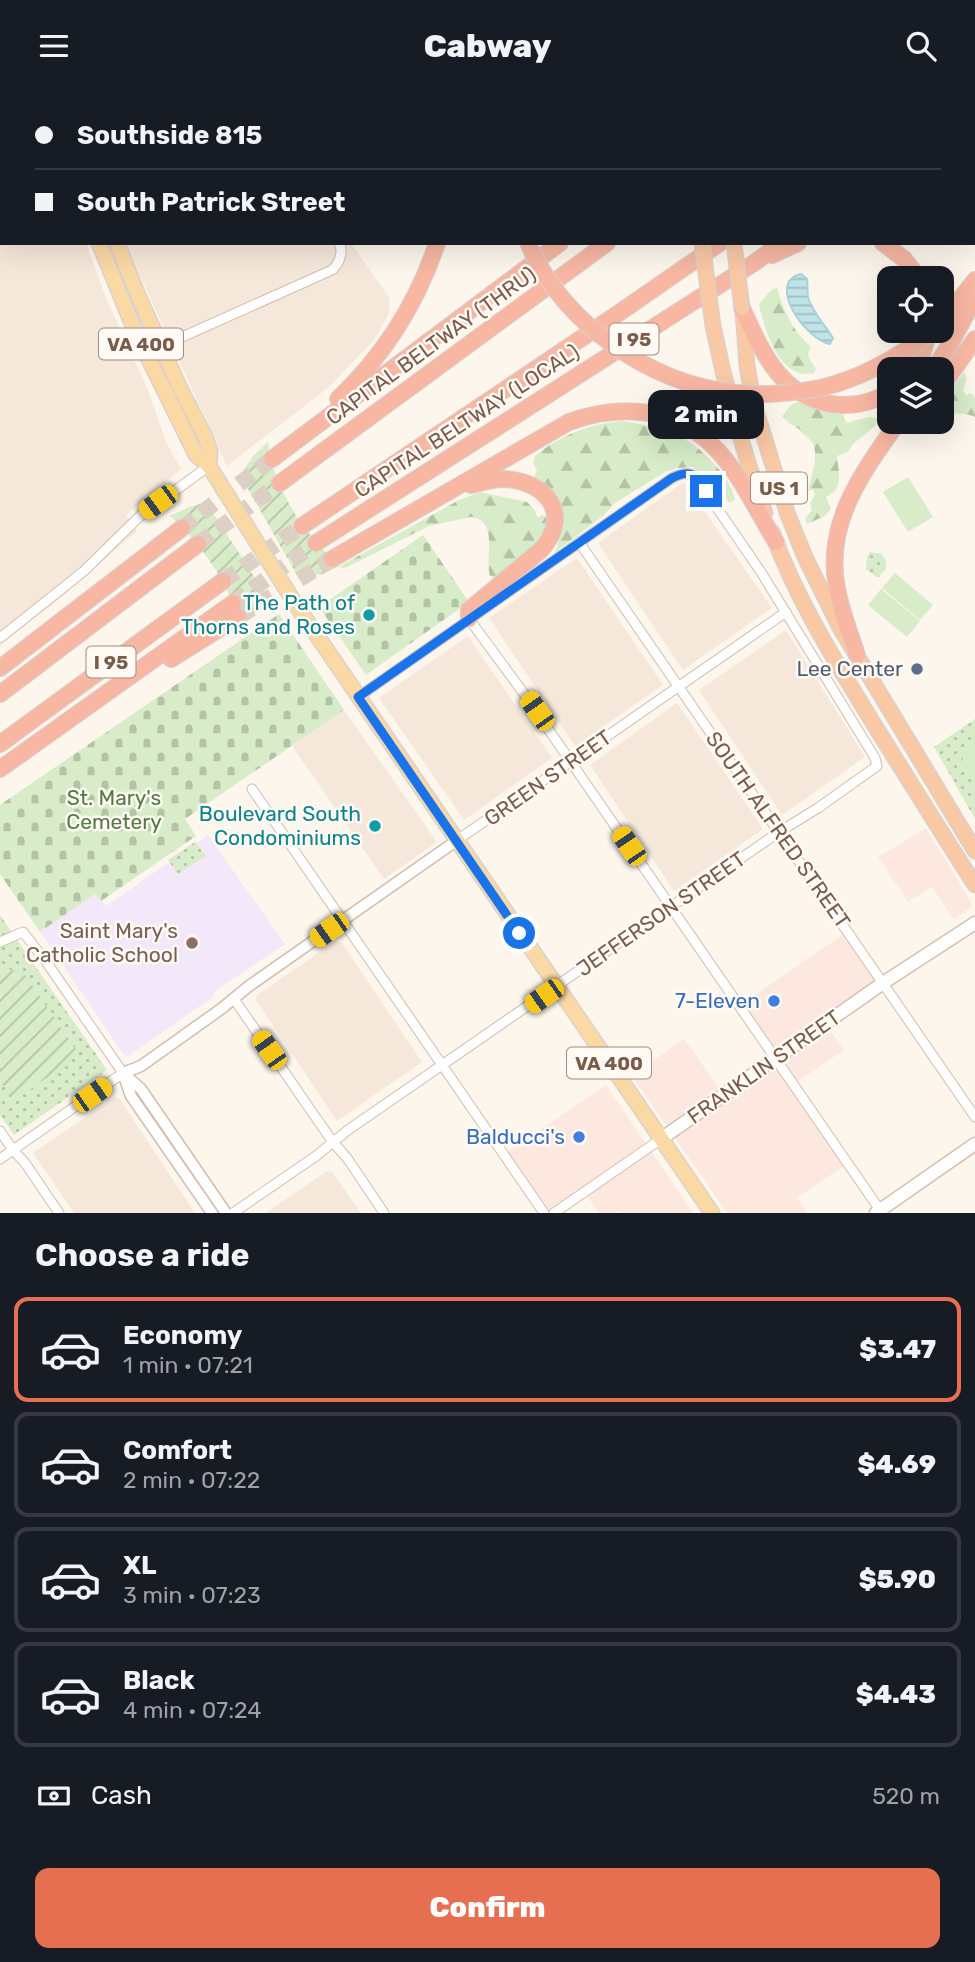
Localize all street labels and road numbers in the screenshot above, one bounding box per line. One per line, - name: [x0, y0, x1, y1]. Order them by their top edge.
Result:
- street label: CAPITAL BELTWAY (THRU): [321, 261, 540, 430]
- road number: I 95: [610, 323, 658, 355]
- road number: VA 400: [99, 329, 183, 359]
- street label: CAPITAL BELTWAY (LOCAL): [350, 339, 584, 503]
- road number: US 1: [751, 473, 807, 503]
- road number: I 95: [86, 647, 136, 677]
- street label: GREEN STREET: [479, 724, 616, 831]
- street label: SOUTH ALFRED STREET: [701, 727, 856, 933]
- street label: JEFFERSON STREET: [571, 846, 750, 981]
- street label: FRANKLIN STREET: [682, 1004, 845, 1129]
- road number: VA 400: [567, 1047, 651, 1079]

